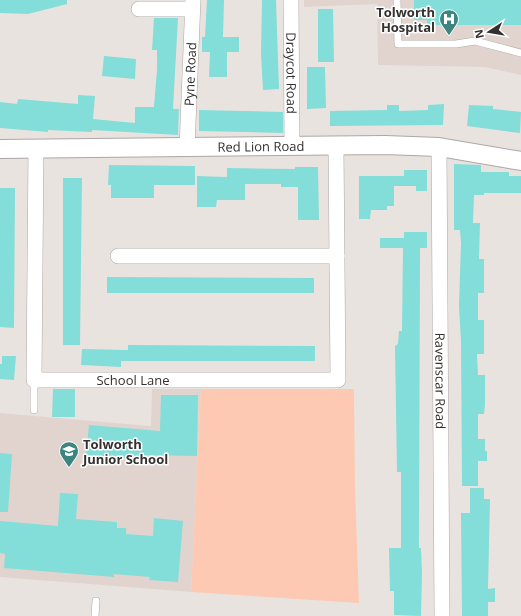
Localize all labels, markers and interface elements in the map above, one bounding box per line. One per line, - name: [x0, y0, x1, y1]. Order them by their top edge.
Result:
- place label: Tolworth Hospital: [376, 3, 435, 36]
- hospital icon: Tolworth Hospital: [438, 8, 460, 36]
- north arrow: [469, 12, 509, 52]
- text: N: [470, 28, 487, 40]
- street label: Draycot Road: [282, 32, 301, 114]
- street label: Pyne Road: [180, 42, 200, 106]
- street label: Red Lion Road: [217, 137, 305, 156]
- street label: Ravenscar Road: [431, 333, 450, 429]
- street label: School Lane: [96, 371, 170, 389]
- place label: Tolworth Junior School: [82, 435, 168, 468]
- school or university icon: Tolworth Junior School: [58, 440, 80, 468]

